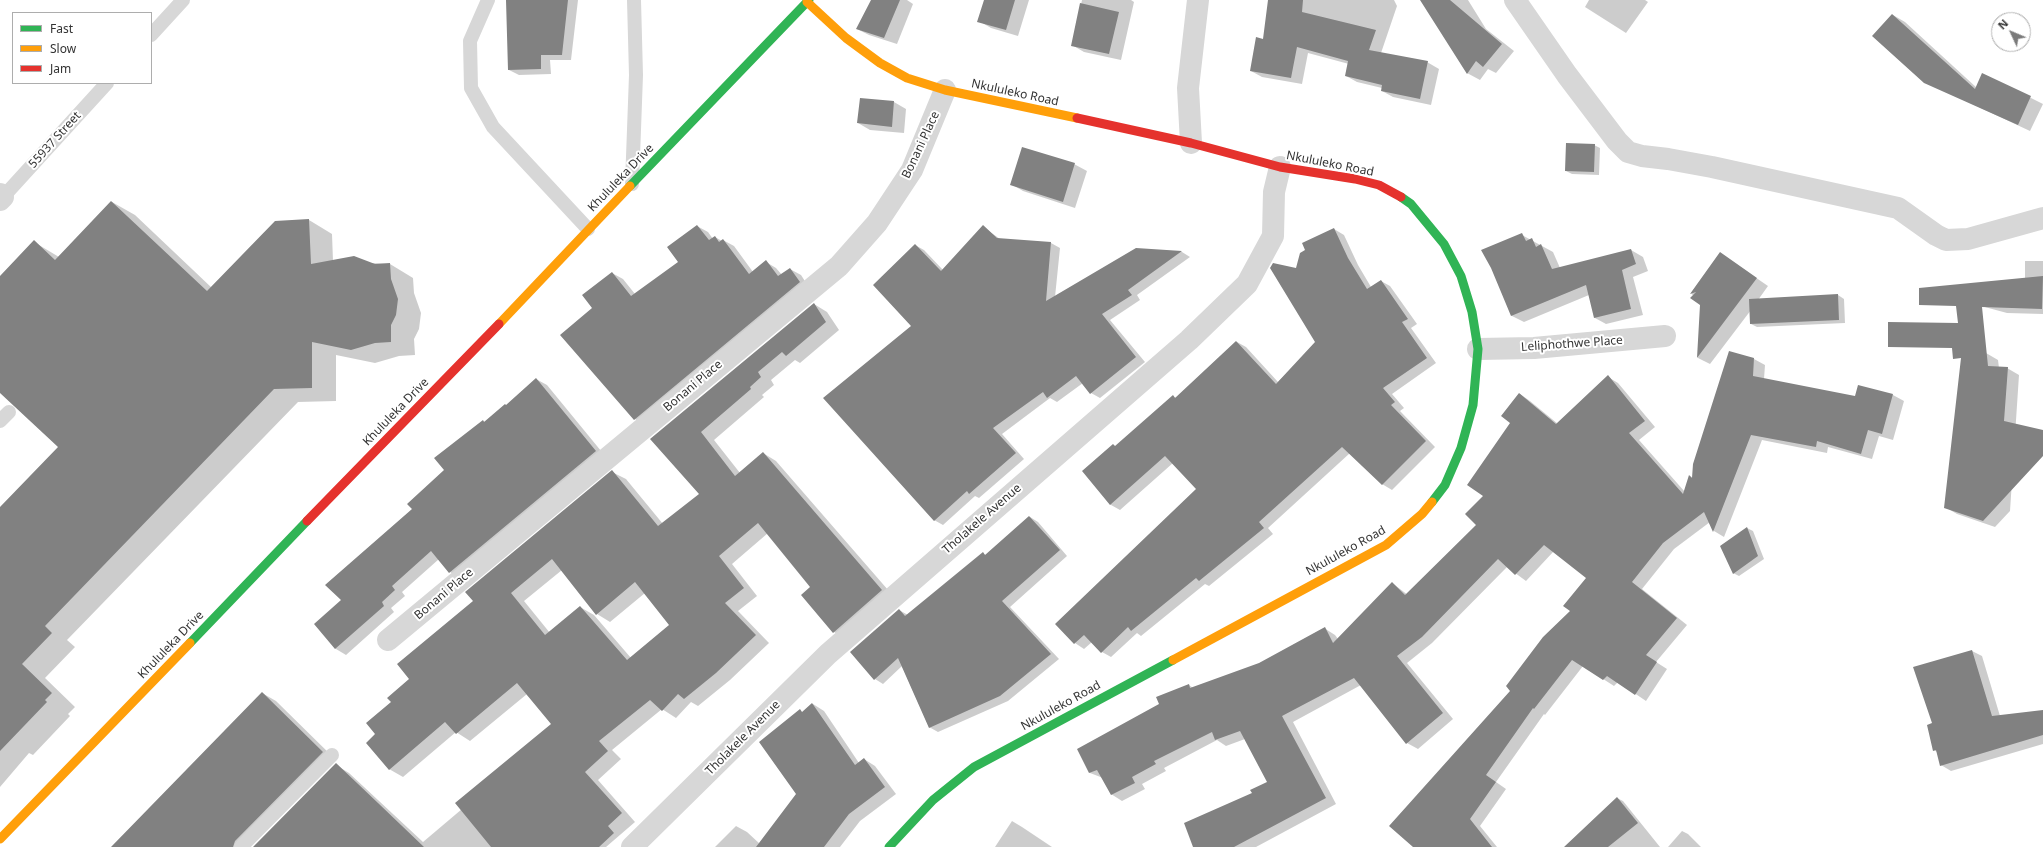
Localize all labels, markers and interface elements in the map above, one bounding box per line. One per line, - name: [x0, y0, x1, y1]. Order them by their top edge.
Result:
- legend: [12, 12, 152, 84]
- north arrow: [1991, 12, 2031, 52]
- text: N: [1994, 16, 2011, 32]
- text: Fast: [50, 20, 73, 37]
- text: Slow: [50, 40, 76, 57]
- text: Jam: [50, 60, 71, 77]
- street label: Nkululeko Road: [970, 77, 1060, 109]
- street label: 55937 Street: [26, 109, 84, 171]
- street label: Bonani Place: [899, 109, 943, 181]
- street label: Khululeka Drive: [585, 141, 657, 215]
- street label: Nkululeko Road: [1285, 148, 1375, 180]
- street label: Leliphothwe Place: [1521, 333, 1623, 355]
- street label: Bonani Place: [661, 357, 725, 415]
- street label: Khululeka Drive: [360, 375, 432, 449]
- street label: Tholakele Avenue: [940, 481, 1024, 557]
- street label: Nkululeko Road: [1304, 523, 1388, 579]
- street label: Bonani Place: [412, 565, 476, 623]
- street label: Khululeka Drive: [135, 608, 207, 682]
- street label: Nkululeko Road: [1019, 678, 1103, 734]
- street label: Tholakele Avenue: [703, 698, 783, 778]

